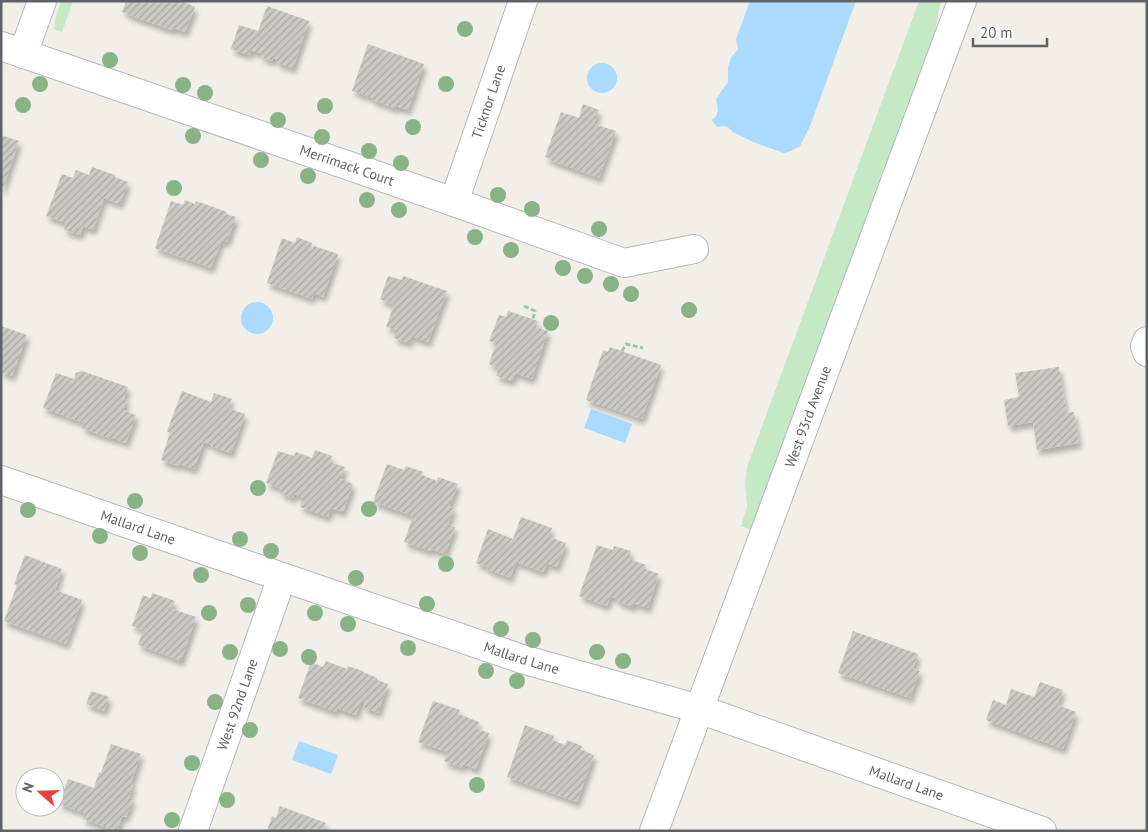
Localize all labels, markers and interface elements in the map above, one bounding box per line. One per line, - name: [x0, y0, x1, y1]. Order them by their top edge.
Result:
- scale bar: [973, 15, 1047, 47]
- text: 20 m: [980, 23, 1013, 42]
- street label: Ticknor Lane: [467, 62, 509, 141]
- street label: Merrimack Court: [297, 141, 397, 190]
- street label: West 93rd Avenue: [781, 363, 835, 470]
- street label: Mallard Lane: [98, 506, 178, 549]
- street label: Mallard Lane: [481, 638, 561, 678]
- street label: West 92nd Lane: [213, 656, 262, 753]
- street label: Mallard Lane: [867, 761, 946, 804]
- north arrow: [15, 767, 65, 817]
- text: N: [18, 780, 38, 795]

